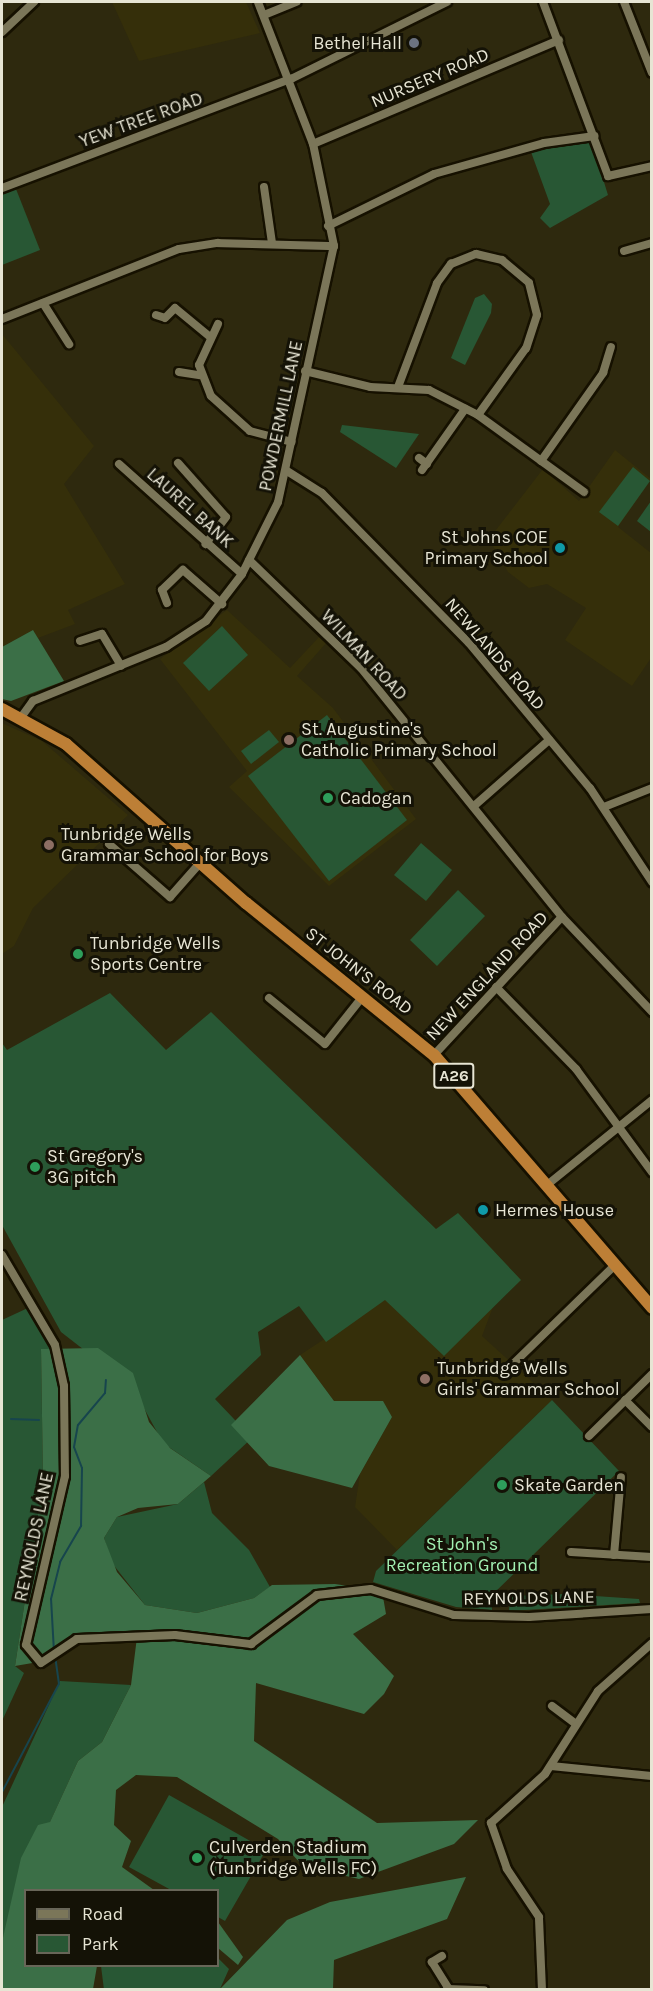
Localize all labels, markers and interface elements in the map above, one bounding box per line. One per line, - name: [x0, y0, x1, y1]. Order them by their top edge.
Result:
- place label: Bethel Hall: [313, 32, 402, 54]
- marker: Bethel Hall: [407, 36, 421, 50]
- street label: NURSERY ROAD: [368, 43, 492, 113]
- street label: YEW TREE ROAD: [76, 88, 206, 152]
- street label: POWDERMILL LANE: [255, 339, 307, 493]
- street label: LAUREL BANK: [142, 463, 238, 553]
- place label: St Johns COE Primary School: [425, 527, 548, 570]
- marker: St Johns COE Primary School: [553, 541, 567, 555]
- street label: NEWLANDS ROAD: [440, 594, 550, 714]
- street label: WILMAN ROAD: [316, 605, 412, 705]
- place label: St. Augustine's Catholic Primary School: [301, 719, 497, 762]
- marker: St. Augustine's Catholic Primary School: [282, 733, 296, 747]
- place label: Cadogan: [340, 787, 412, 809]
- marker: Cadogan: [321, 791, 335, 805]
- place label: Tunbridge Wells Grammar School for Boys: [61, 824, 269, 866]
- marker: Tunbridge Wells Grammar School for Boys: [42, 838, 56, 852]
- street label: NEW ENGLAND ROAD: [422, 907, 552, 1045]
- street label: ST JOHN'S ROAD: [301, 923, 417, 1019]
- place label: Tunbridge Wells Sports Centre: [90, 933, 221, 976]
- marker: Tunbridge Wells Sports Centre: [71, 947, 85, 961]
- road number: A26: [433, 1063, 475, 1089]
- place label: St Gregory's 3G pitch: [47, 1146, 143, 1188]
- marker: St Gregory's 3G pitch: [28, 1160, 42, 1174]
- place label: Hermes House: [495, 1199, 614, 1221]
- marker: Hermes House: [476, 1203, 490, 1217]
- place label: Tunbridge Wells Girls' Grammar School: [437, 1358, 620, 1400]
- marker: Tunbridge Wells Girls' Grammar School: [418, 1372, 432, 1386]
- street label: REYNOLDS LANE: [10, 1470, 58, 1604]
- place label: Skate Garden: [514, 1474, 624, 1496]
- marker: Skate Garden: [495, 1478, 509, 1492]
- park label: St John's Recreation Ground: [386, 1534, 538, 1576]
- street label: REYNOLDS LANE: [463, 1586, 595, 1610]
- place label: Culverden Stadium (Tunbridge Wells FC): [209, 1837, 377, 1880]
- marker: Culverden Stadium (Tunbridge Wells FC): [190, 1851, 204, 1865]
- legend: [24, 1889, 219, 1967]
- text: Road: [82, 1903, 123, 1925]
- text: Park: [82, 1933, 119, 1955]

